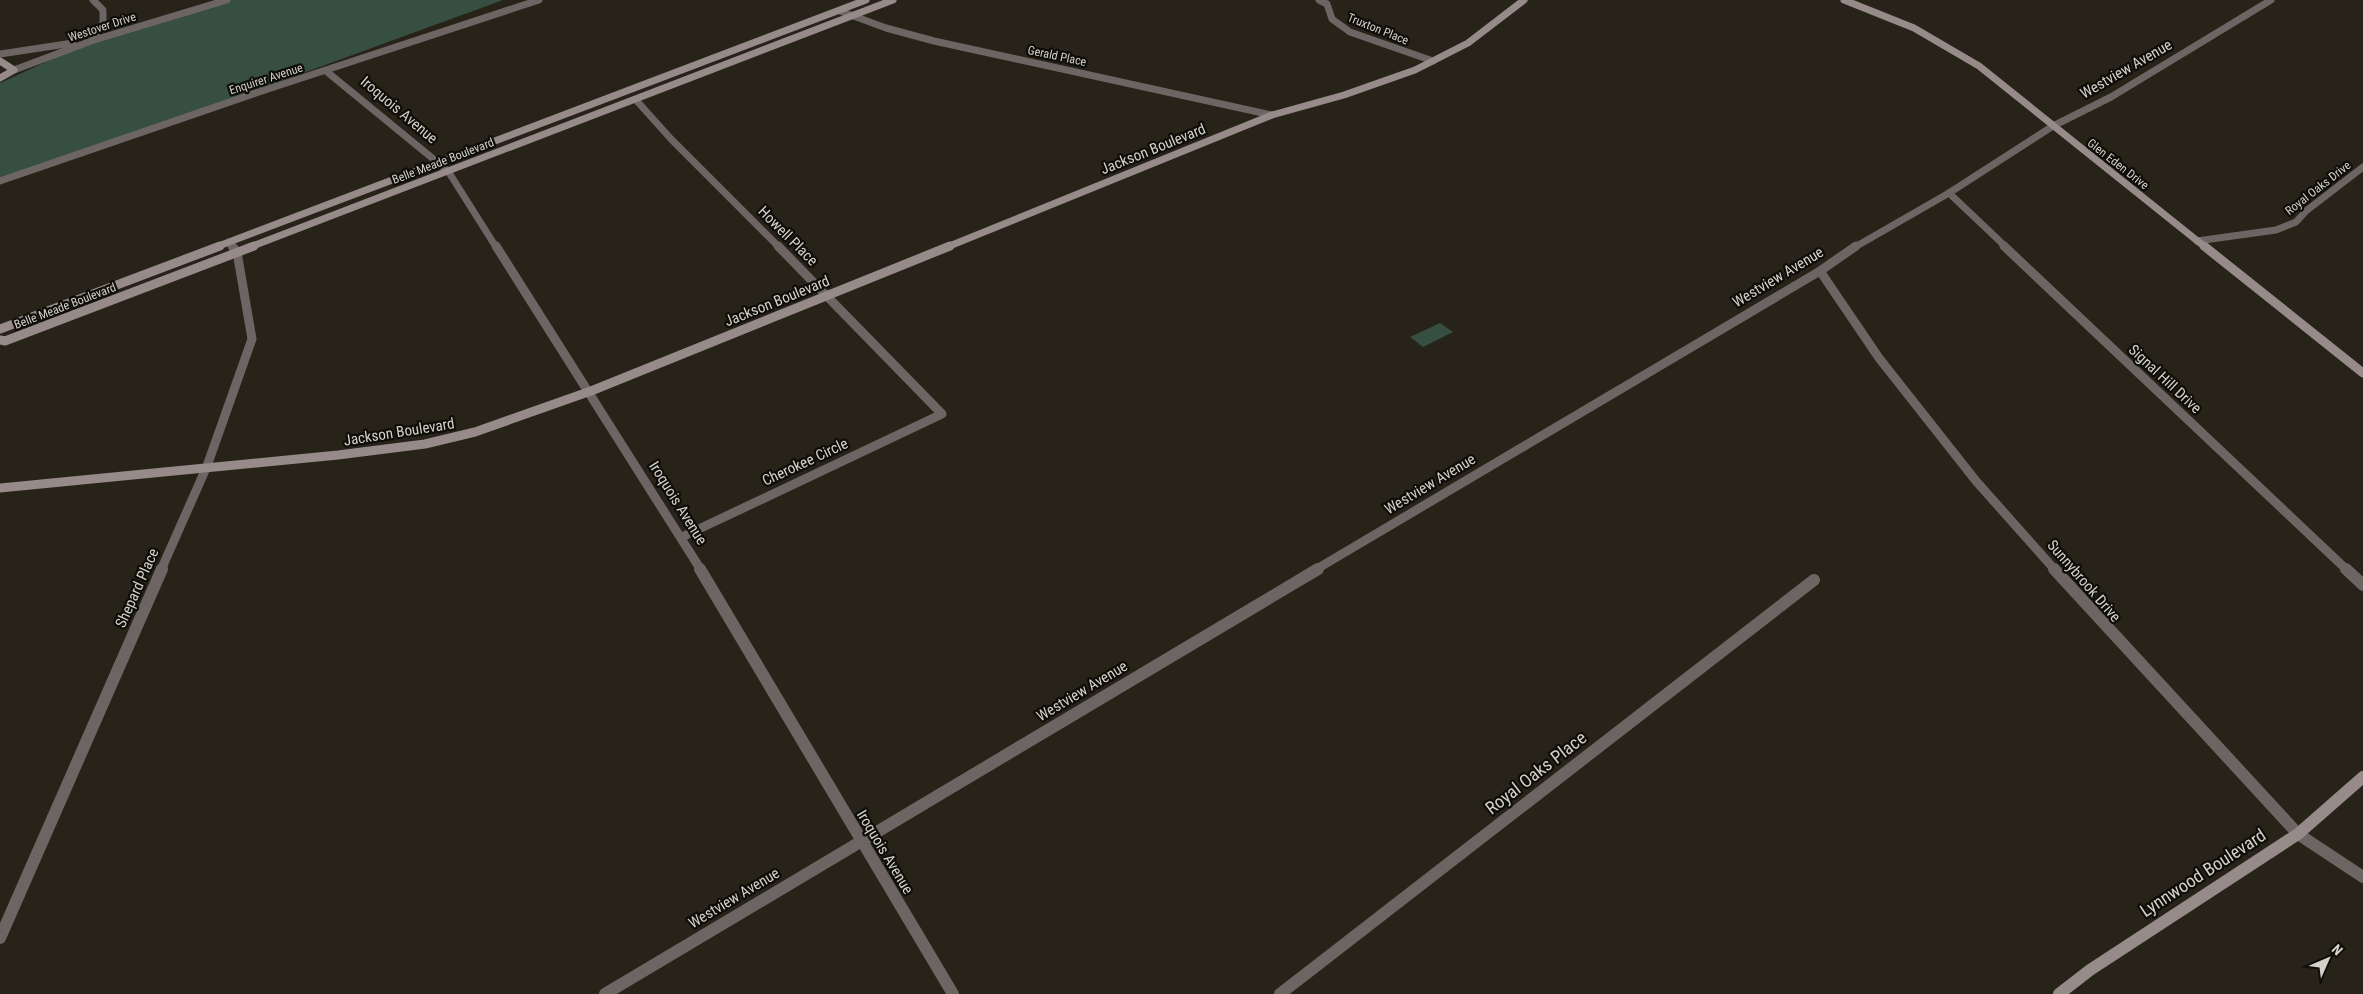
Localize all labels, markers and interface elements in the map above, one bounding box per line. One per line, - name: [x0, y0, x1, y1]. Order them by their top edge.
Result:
- street label: Westover Drive: [66, 9, 138, 45]
- street label: Truxton Place: [1345, 10, 1411, 48]
- street label: Westview Avenue: [2077, 36, 2175, 102]
- street label: Gerald Place: [1026, 43, 1088, 69]
- street label: Enquirer Avenue: [227, 60, 305, 97]
- street label: Iroquois Avenue: [357, 73, 441, 147]
- street label: Jackson Boulevard: [1098, 120, 1208, 178]
- street label: Belle Meade Boulevard: [390, 135, 496, 187]
- street label: Glen Eden Drive: [2085, 136, 2152, 193]
- street label: Royal Oaks Drive: [2283, 158, 2354, 218]
- street label: Howell Place: [754, 202, 822, 270]
- street label: Westview Avenue: [1729, 243, 1827, 311]
- street label: Jackson Boulevard: [722, 272, 832, 330]
- street label: Belle Meade Boulevard: [12, 280, 118, 332]
- street label: Signal Hill Drive: [2125, 341, 2205, 417]
- street label: Jackson Boulevard: [342, 414, 456, 450]
- street label: Cherokee Circle: [759, 434, 851, 490]
- street label: Westview Avenue: [1381, 450, 1479, 518]
- street label: Iroquois Avenue: [645, 458, 711, 548]
- street label: Sunnybrook Drive: [2043, 536, 2125, 626]
- street label: Shepard Place: [112, 546, 162, 630]
- street label: Westview Avenue: [1033, 657, 1131, 725]
- street label: Royal Oaks Place: [1481, 727, 1590, 818]
- street label: Iroquois Avenue: [853, 807, 917, 897]
- street label: Lynnwood Boulevard: [2136, 824, 2270, 921]
- street label: Westview Avenue: [685, 864, 783, 932]
- north arrow: [2303, 934, 2353, 984]
- text: N: [2329, 941, 2346, 958]

